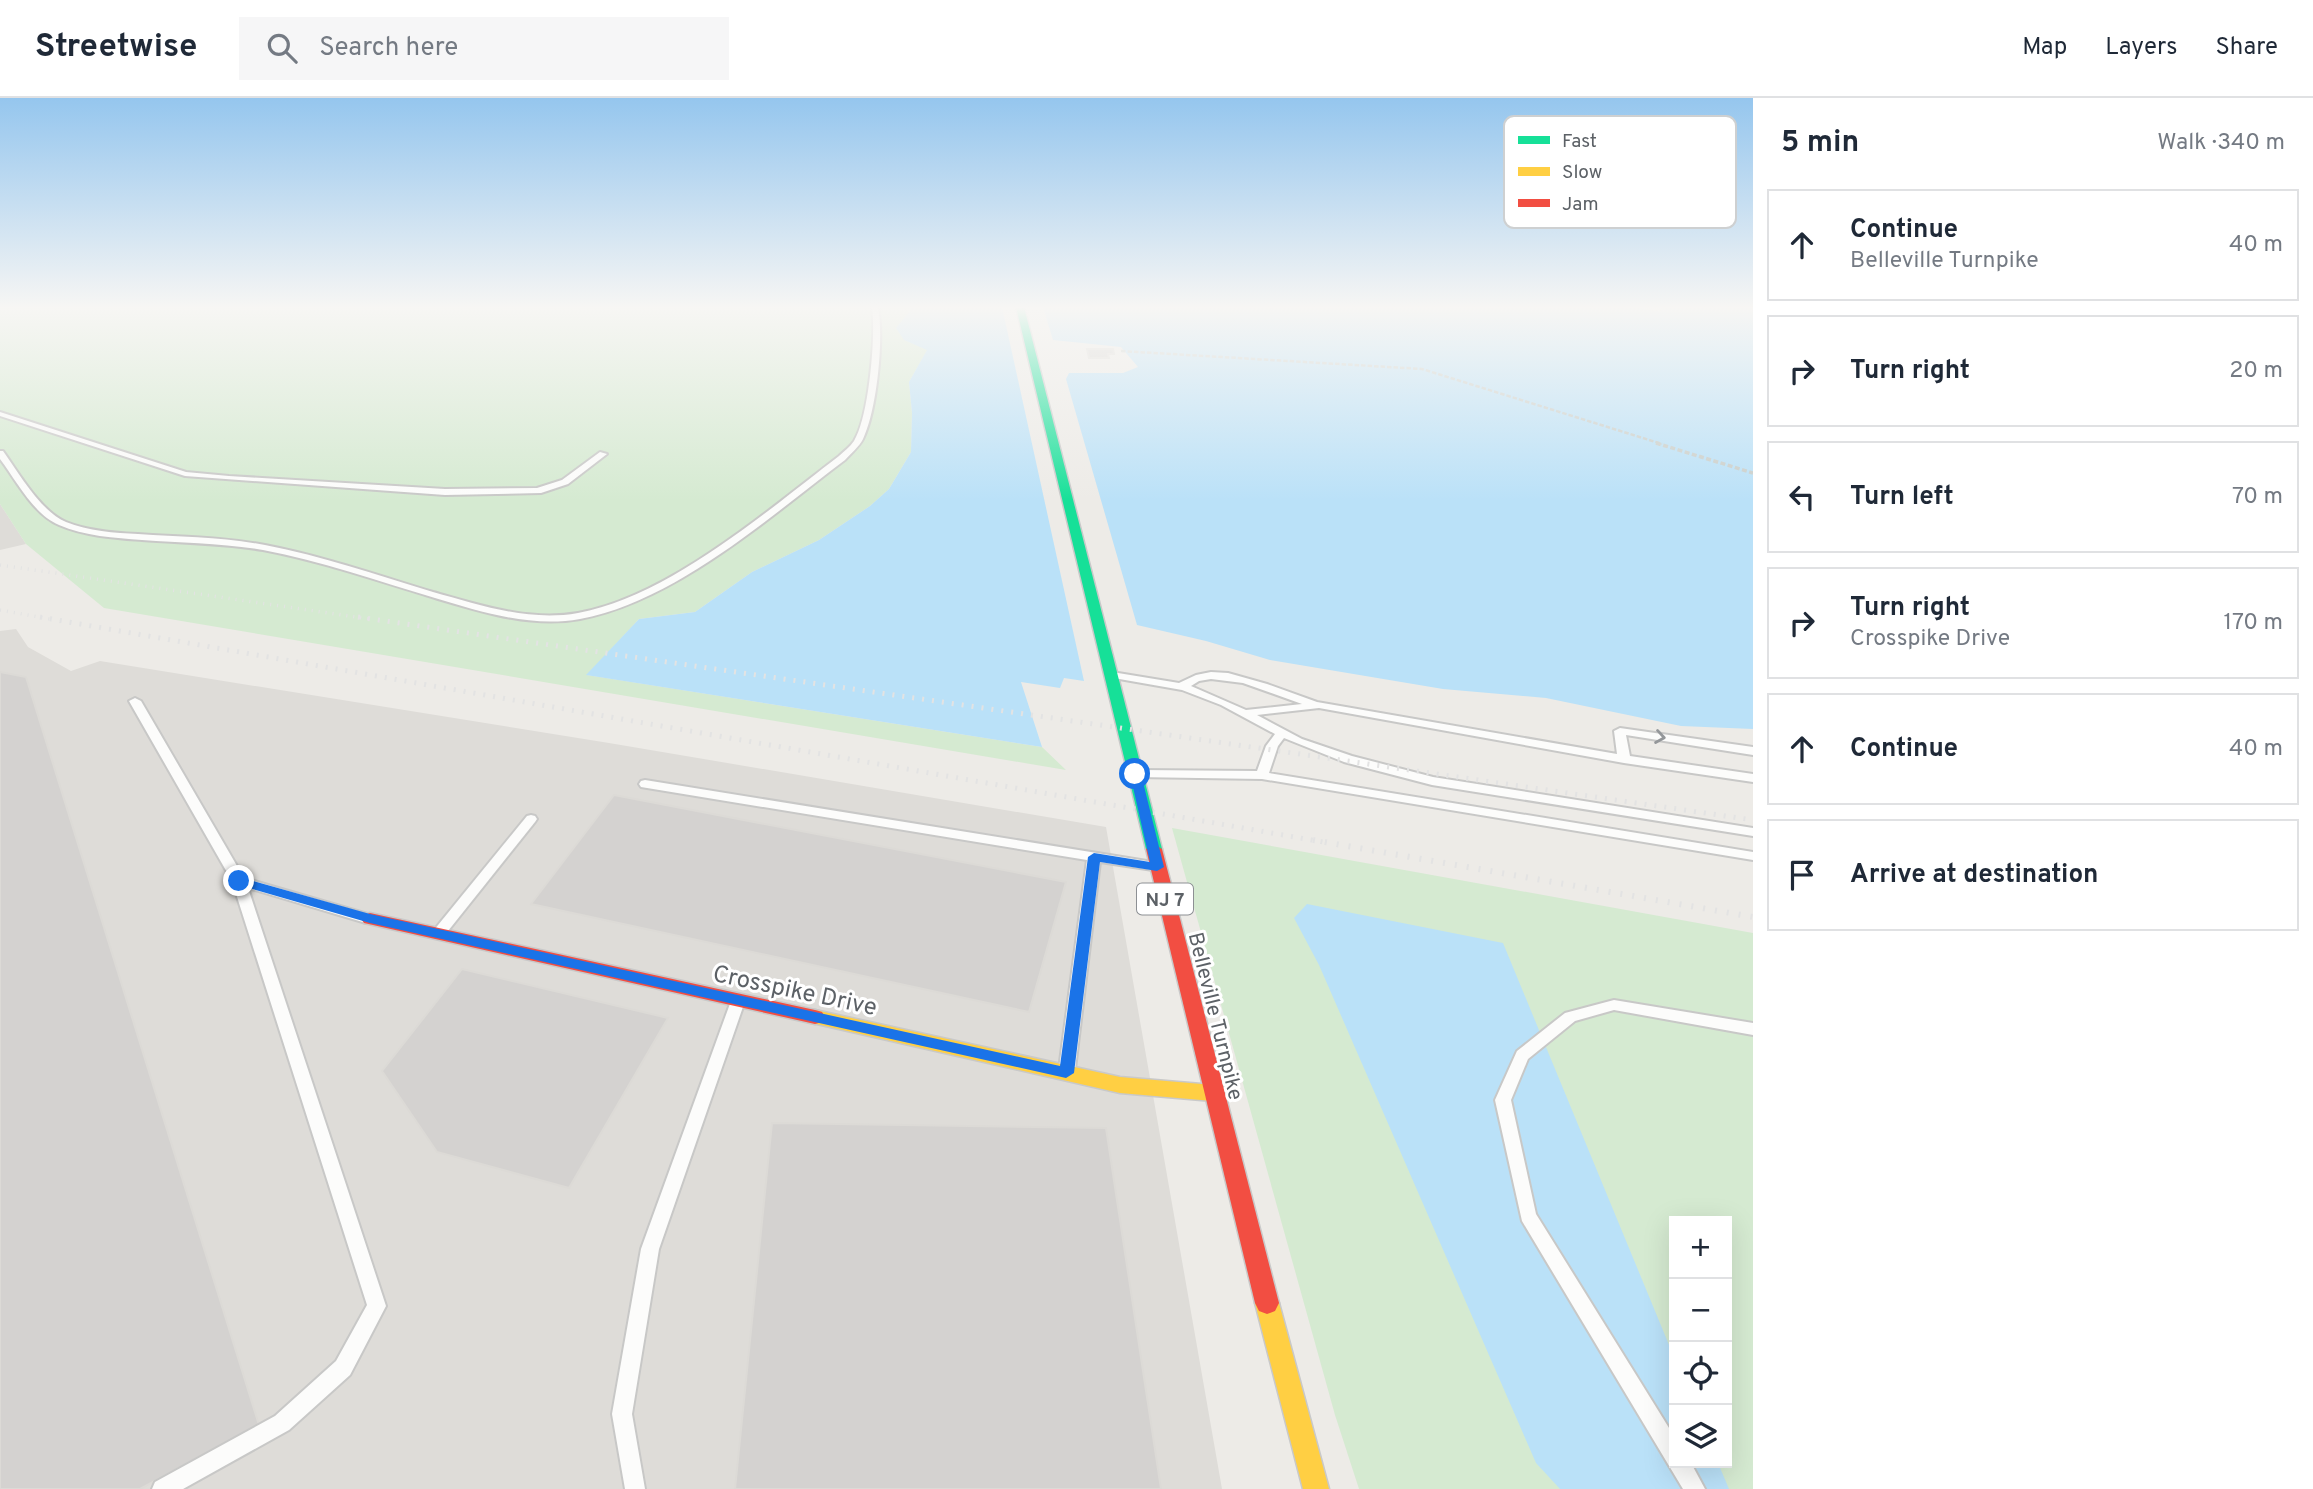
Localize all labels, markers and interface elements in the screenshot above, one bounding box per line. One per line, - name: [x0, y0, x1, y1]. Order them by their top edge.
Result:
- search box: [239, 17, 729, 80]
- text: Streetwise: [35, 27, 197, 69]
- icon: search: [263, 29, 301, 67]
- text: Search here: [319, 32, 458, 65]
- text: Map: [2022, 33, 2067, 63]
- text: Layers: [2105, 33, 2177, 63]
- text: Share: [2215, 33, 2278, 63]
- legend: [1504, 116, 1736, 228]
- text: 5 min: [1781, 125, 1859, 162]
- text: Walk · 340 m: [2157, 129, 2285, 158]
- text: Fast: [1562, 130, 1597, 154]
- text: Slow: [1562, 161, 1602, 185]
- text: Jam: [1562, 193, 1599, 217]
- text: Continue: [1850, 214, 1958, 247]
- icon: ahead: [1783, 226, 1821, 264]
- text: 40 m: [2229, 231, 2283, 260]
- text: Belleville Turnpike: [1850, 247, 2039, 276]
- icon: right: [1783, 352, 1821, 390]
- text: Turn right: [1850, 355, 1970, 388]
- text: 20 m: [2229, 357, 2283, 386]
- icon: left: [1783, 478, 1821, 516]
- text: Turn left: [1850, 481, 1954, 514]
- text: 70 m: [2232, 483, 2283, 512]
- text: Turn right: [1850, 592, 1970, 625]
- icon: right: [1783, 604, 1821, 642]
- text: 170 m: [2224, 609, 2283, 638]
- text: Crosspike Drive: [1850, 625, 2010, 654]
- one-way arrow: [1654, 729, 1666, 744]
- icon: ahead: [1783, 730, 1821, 768]
- text: Continue: [1850, 733, 1958, 766]
- text: 40 m: [2229, 735, 2283, 764]
- route start: [1119, 758, 1150, 789]
- icon: arrive: [1783, 856, 1821, 894]
- text: Arrive at destination: [1850, 859, 2098, 892]
- route end: [223, 865, 254, 896]
- road number: NJ 7: [1137, 884, 1193, 914]
- street label: Belleville Turnpike: [1181, 930, 1248, 1103]
- street label: Crosspike Drive: [710, 960, 879, 1024]
- map controls: [1669, 1216, 1732, 1468]
- button: +: [1669, 1216, 1732, 1279]
- button: −: [1669, 1279, 1732, 1342]
- button: locate: [1669, 1342, 1732, 1405]
- button: layers: [1669, 1405, 1732, 1468]

